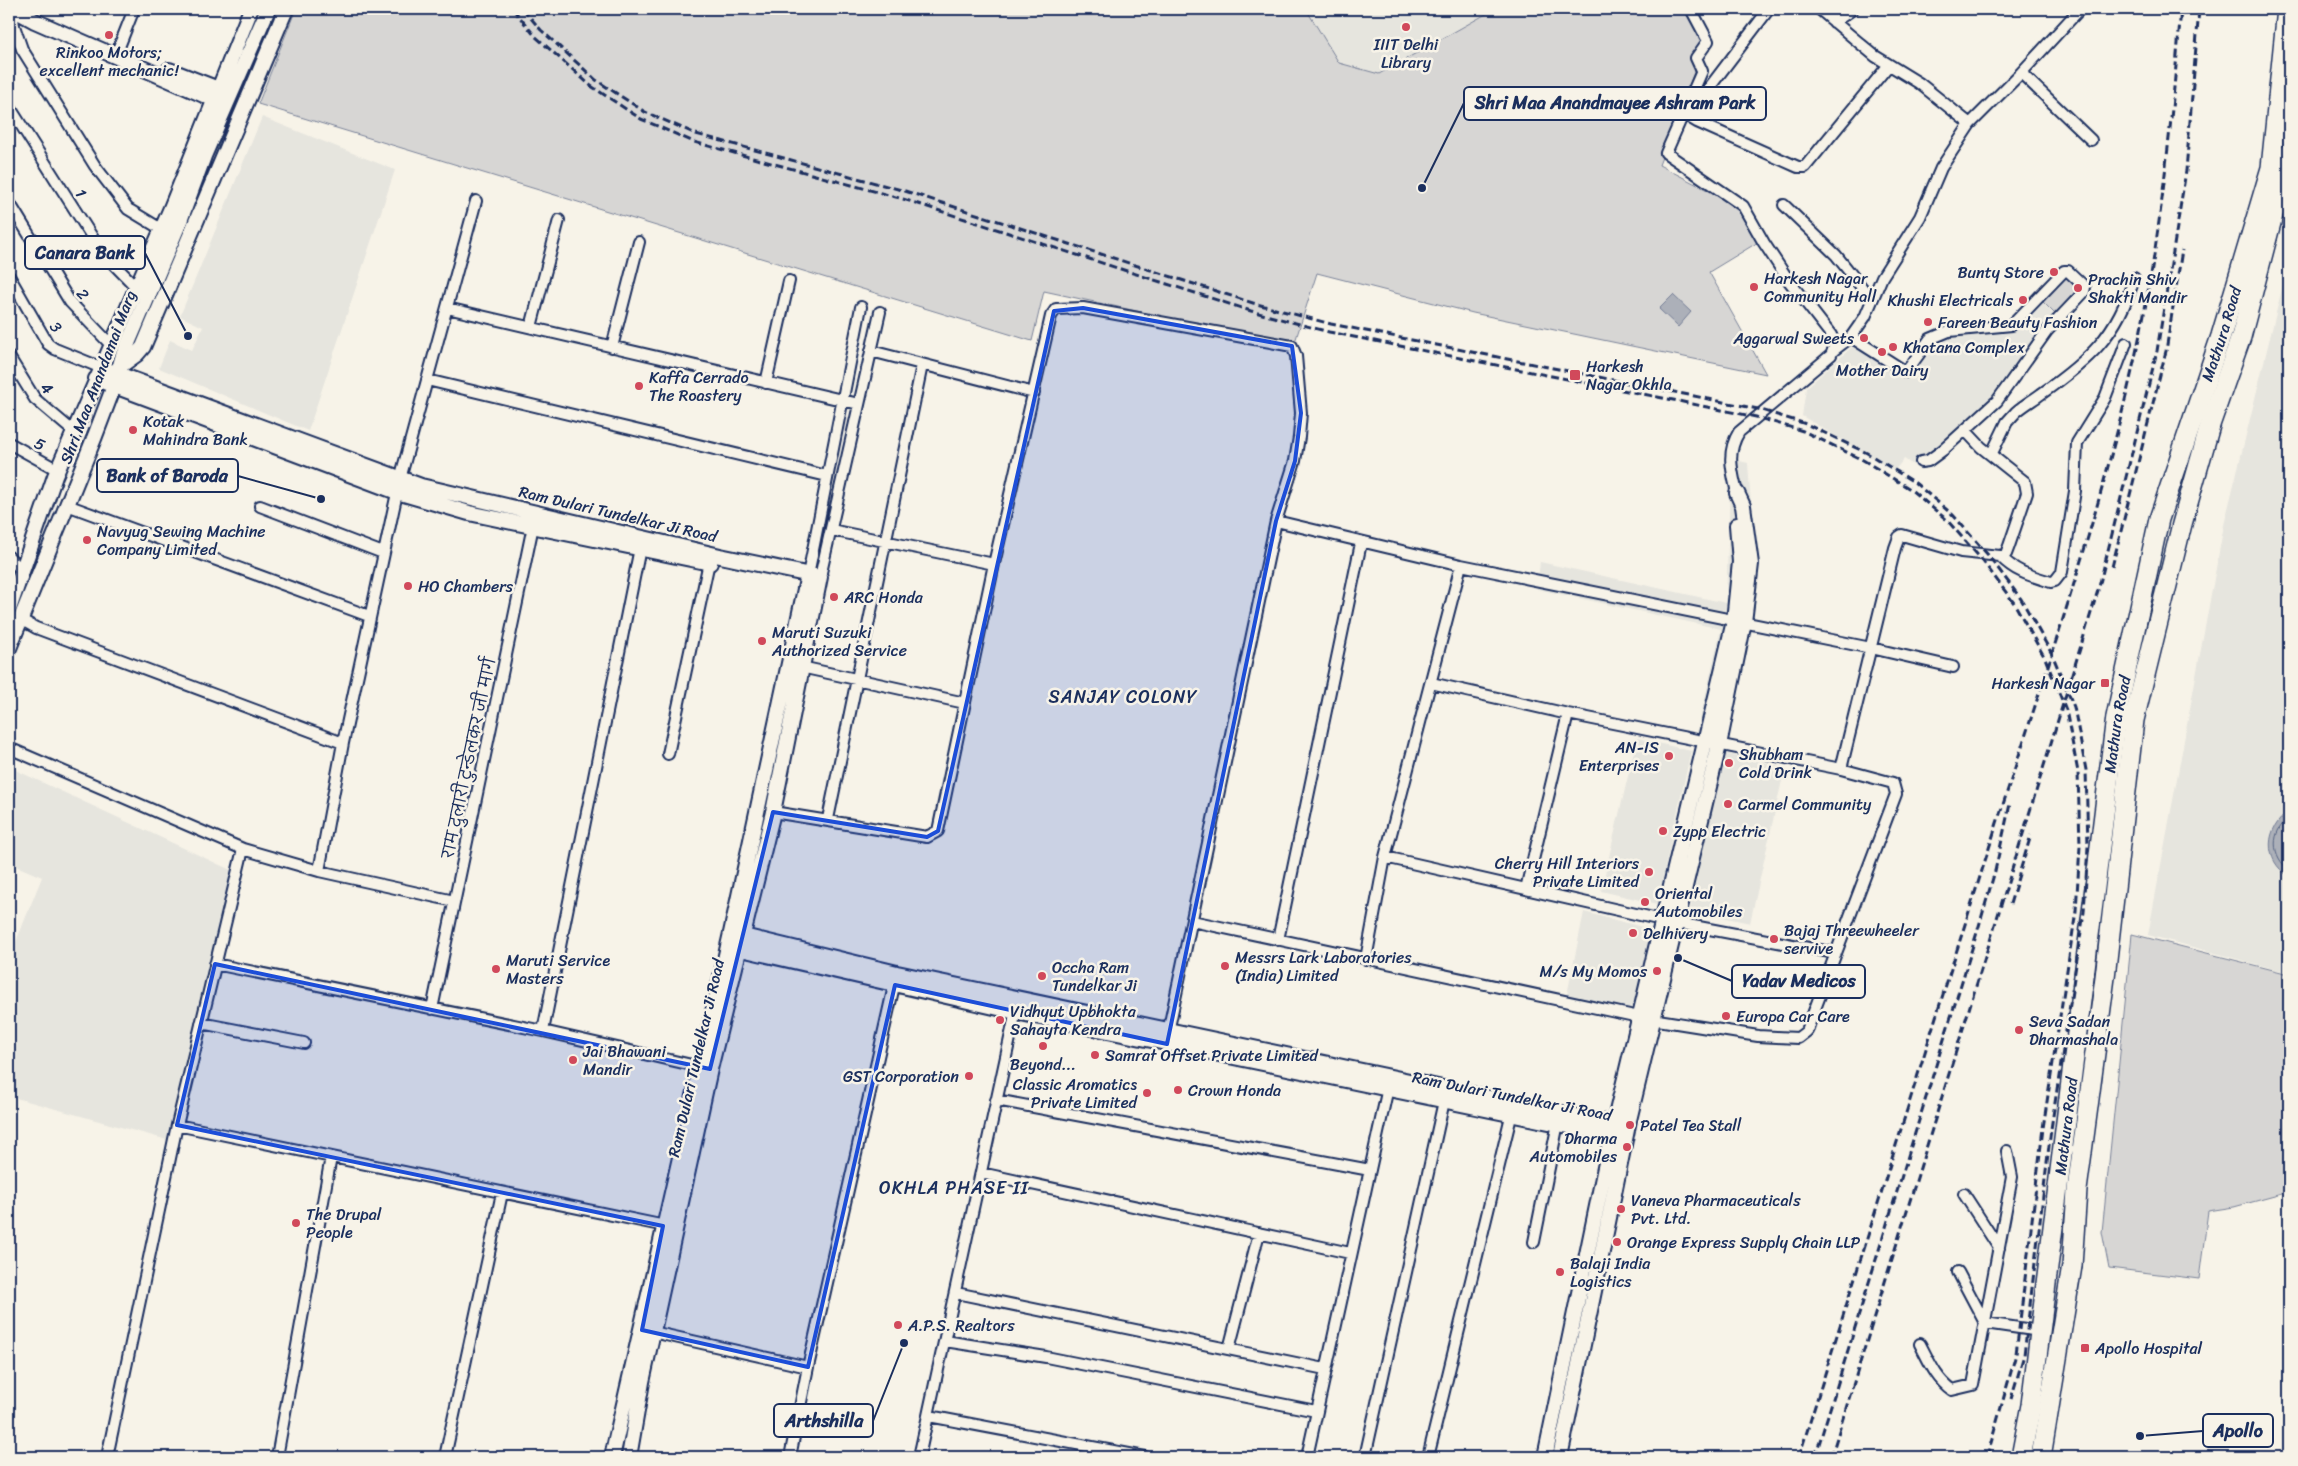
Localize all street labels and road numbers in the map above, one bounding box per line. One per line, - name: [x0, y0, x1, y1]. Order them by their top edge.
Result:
- street label: 1: [67, 183, 95, 204]
- street label: Mathura Road: [2192, 281, 2250, 385]
- street label: 2: [69, 282, 97, 306]
- street label: Shri Maa Anandamai Marg: [51, 286, 145, 468]
- street label: 3: [42, 315, 71, 339]
- street label: 4: [33, 374, 61, 402]
- street label: 5: [29, 429, 51, 459]
- street label: Ram Dulari Tundelkar Ji Road: [516, 477, 722, 551]
- street label: राम दुलारी टुन्डेलकर जी मार्ग: [433, 654, 505, 862]
- street label: Mathura Road: [2095, 671, 2139, 775]
- street label: Ram Dulari Tundelkar Ji Road: [659, 954, 733, 1160]
- street label: Ram Dulari Tundelkar Ji Road: [1410, 1062, 1616, 1130]
- street label: Mathura Road: [2045, 1074, 2086, 1177]

